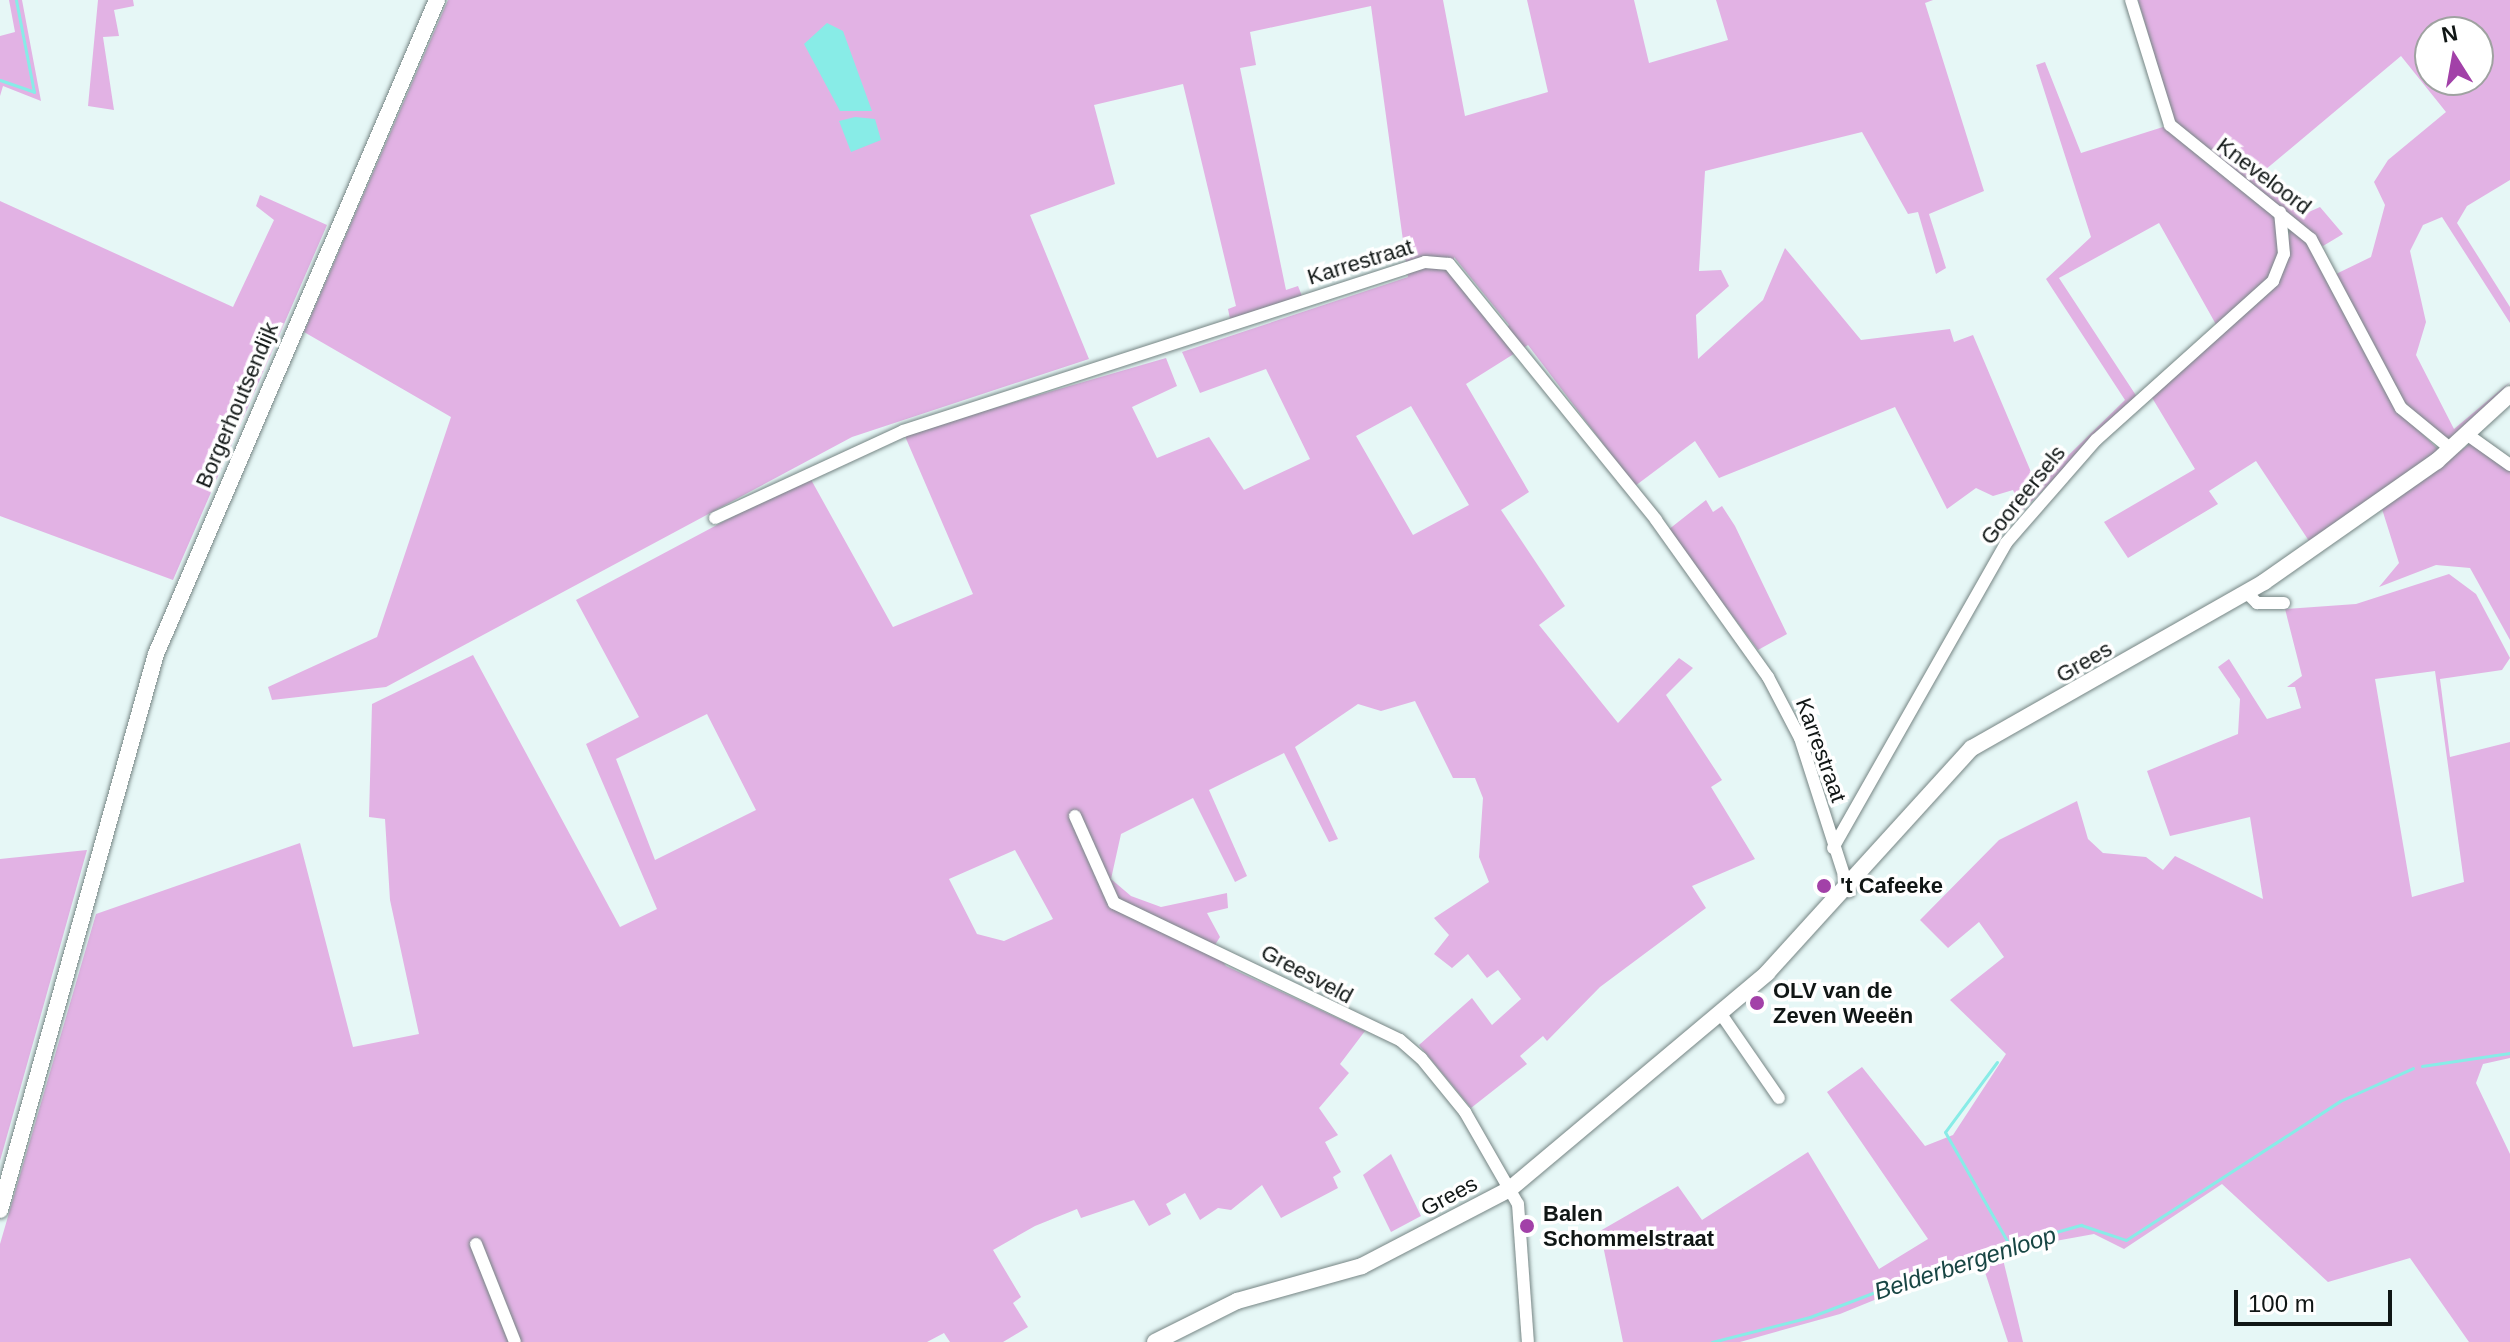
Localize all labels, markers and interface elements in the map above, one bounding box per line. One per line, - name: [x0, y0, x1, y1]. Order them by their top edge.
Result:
- north arrow: [2414, 16, 2494, 96]
- text: N: [2440, 20, 2460, 48]
- street label: Kneveloord: [2212, 132, 2316, 220]
- street label: Karrestraat: [1304, 233, 1416, 291]
- street label: Borgerhoutsendijk: [190, 318, 284, 492]
- street label: Gooreersels: [1975, 440, 2071, 550]
- street label: Grees: [2051, 636, 2117, 688]
- street label: Karrestraat: [1790, 694, 1852, 806]
- place label: 't Cafeeke: [1840, 873, 1943, 899]
- marker: 't Cafeeke: [1815, 877, 1833, 895]
- street label: Greesveld: [1257, 939, 1357, 1009]
- place label: OLV van de Zeven Weeën: [1773, 977, 1913, 1028]
- marker: OLV van de Zeven Weeën: [1748, 994, 1766, 1012]
- street label: Grees: [1416, 1170, 1482, 1222]
- place label: Balen Schommelstraat: [1543, 1200, 1714, 1252]
- marker: Balen Schommelstraat: [1518, 1217, 1536, 1235]
- water label: Belderbergenloop: [1870, 1220, 2060, 1306]
- scale bar: [2238, 1274, 2396, 1324]
- text: 100 m: [2248, 1290, 2315, 1317]

